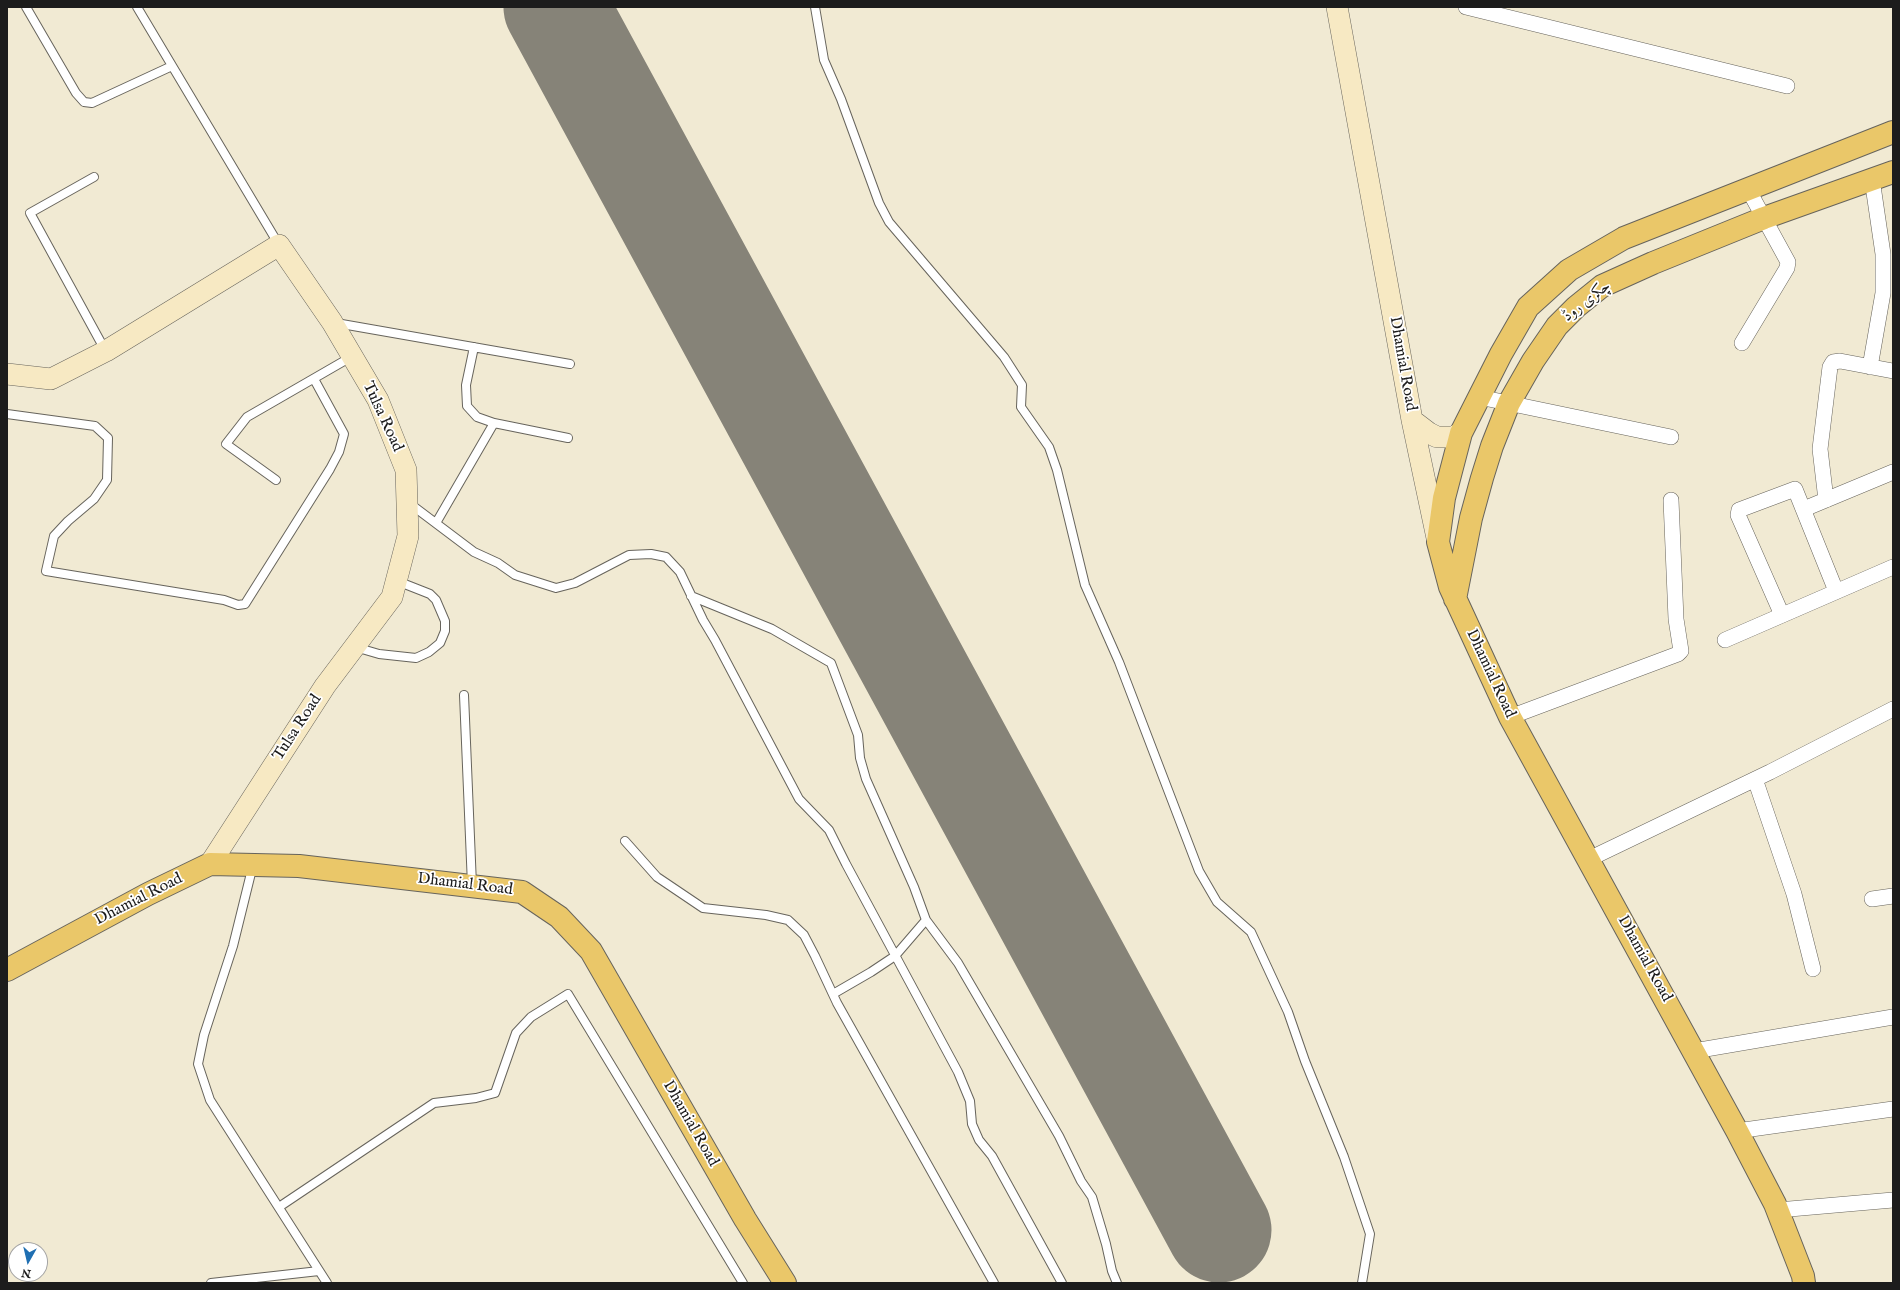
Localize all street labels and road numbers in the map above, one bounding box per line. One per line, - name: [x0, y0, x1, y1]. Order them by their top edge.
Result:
- street label: چکری روڈ: [1559, 277, 1615, 327]
- street label: Dhamial Road: [1384, 315, 1420, 413]
- street label: Tulsa Road: [357, 379, 407, 455]
- street label: Dhamial Road: [1461, 627, 1519, 721]
- street label: Tulsa Road: [269, 691, 327, 765]
- street label: Dhamial Road: [92, 870, 186, 930]
- street label: Dhamial Road: [416, 870, 514, 900]
- street label: Dhamial Road: [1612, 912, 1676, 1006]
- street label: Dhamial Road: [658, 1078, 722, 1170]

